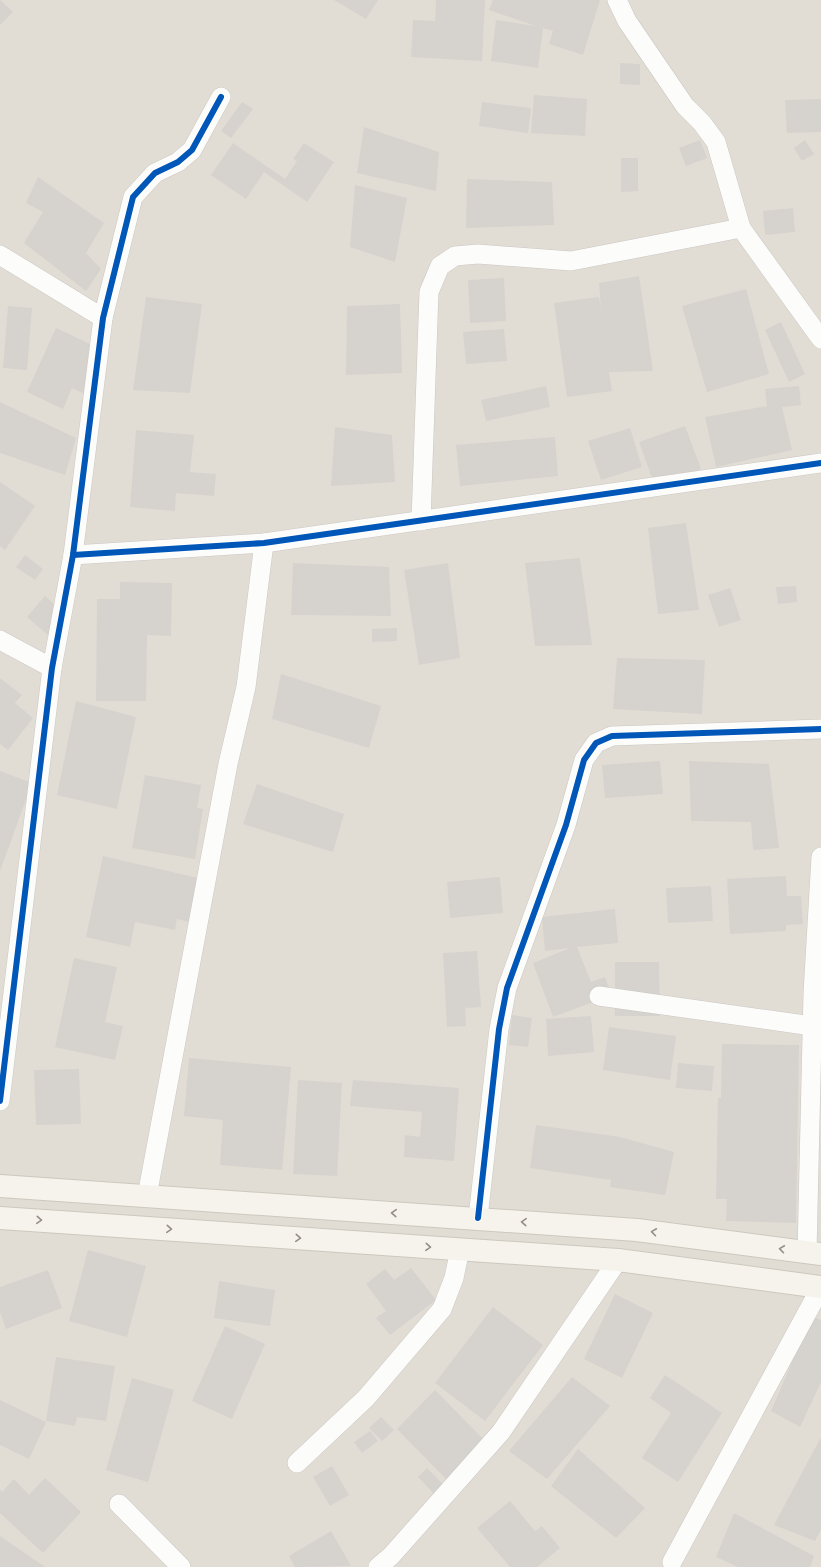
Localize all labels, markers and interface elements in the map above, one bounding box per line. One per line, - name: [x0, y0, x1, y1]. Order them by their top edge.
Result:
- one-way arrow: [391, 1208, 397, 1217]
- one-way arrow: [36, 1216, 42, 1225]
- one-way arrow: [521, 1217, 527, 1226]
- one-way arrow: [166, 1225, 172, 1234]
- one-way arrow: [650, 1228, 657, 1237]
- one-way arrow: [295, 1234, 301, 1243]
- one-way arrow: [425, 1243, 431, 1252]
- one-way arrow: [779, 1245, 785, 1254]

